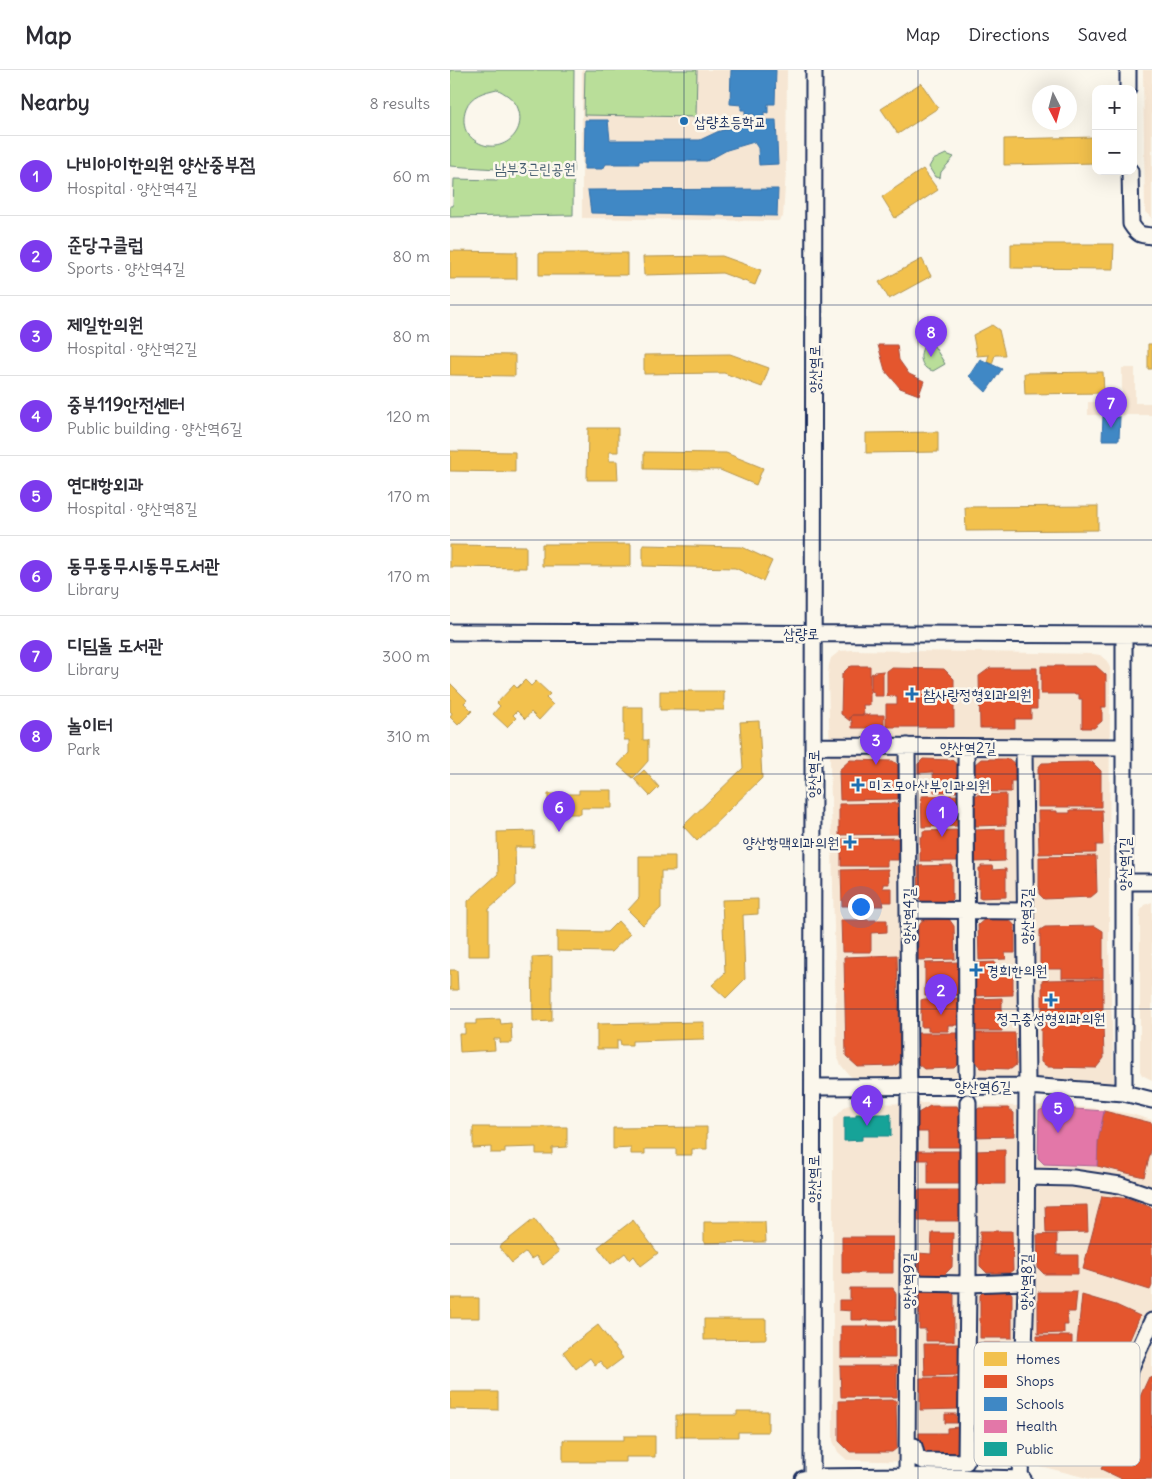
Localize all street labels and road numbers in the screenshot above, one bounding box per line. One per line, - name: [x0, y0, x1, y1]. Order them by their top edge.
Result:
- street label: 양산역로: [805, 345, 824, 393]
- street label: 삽량로: [783, 624, 819, 643]
- street label: 양산역2길: [940, 738, 996, 757]
- street label: 양산역로: [804, 750, 823, 798]
- street label: 양산역1길: [1115, 837, 1134, 891]
- street label: 양산역4길: [899, 888, 918, 944]
- street label: 양산역3길: [1017, 888, 1036, 944]
- street label: 양산역6길: [955, 1077, 1011, 1096]
- street label: 양산역로: [804, 1155, 823, 1203]
- street label: 양산역9길: [899, 1253, 918, 1309]
- street label: 양산역8길: [1016, 1253, 1036, 1311]

